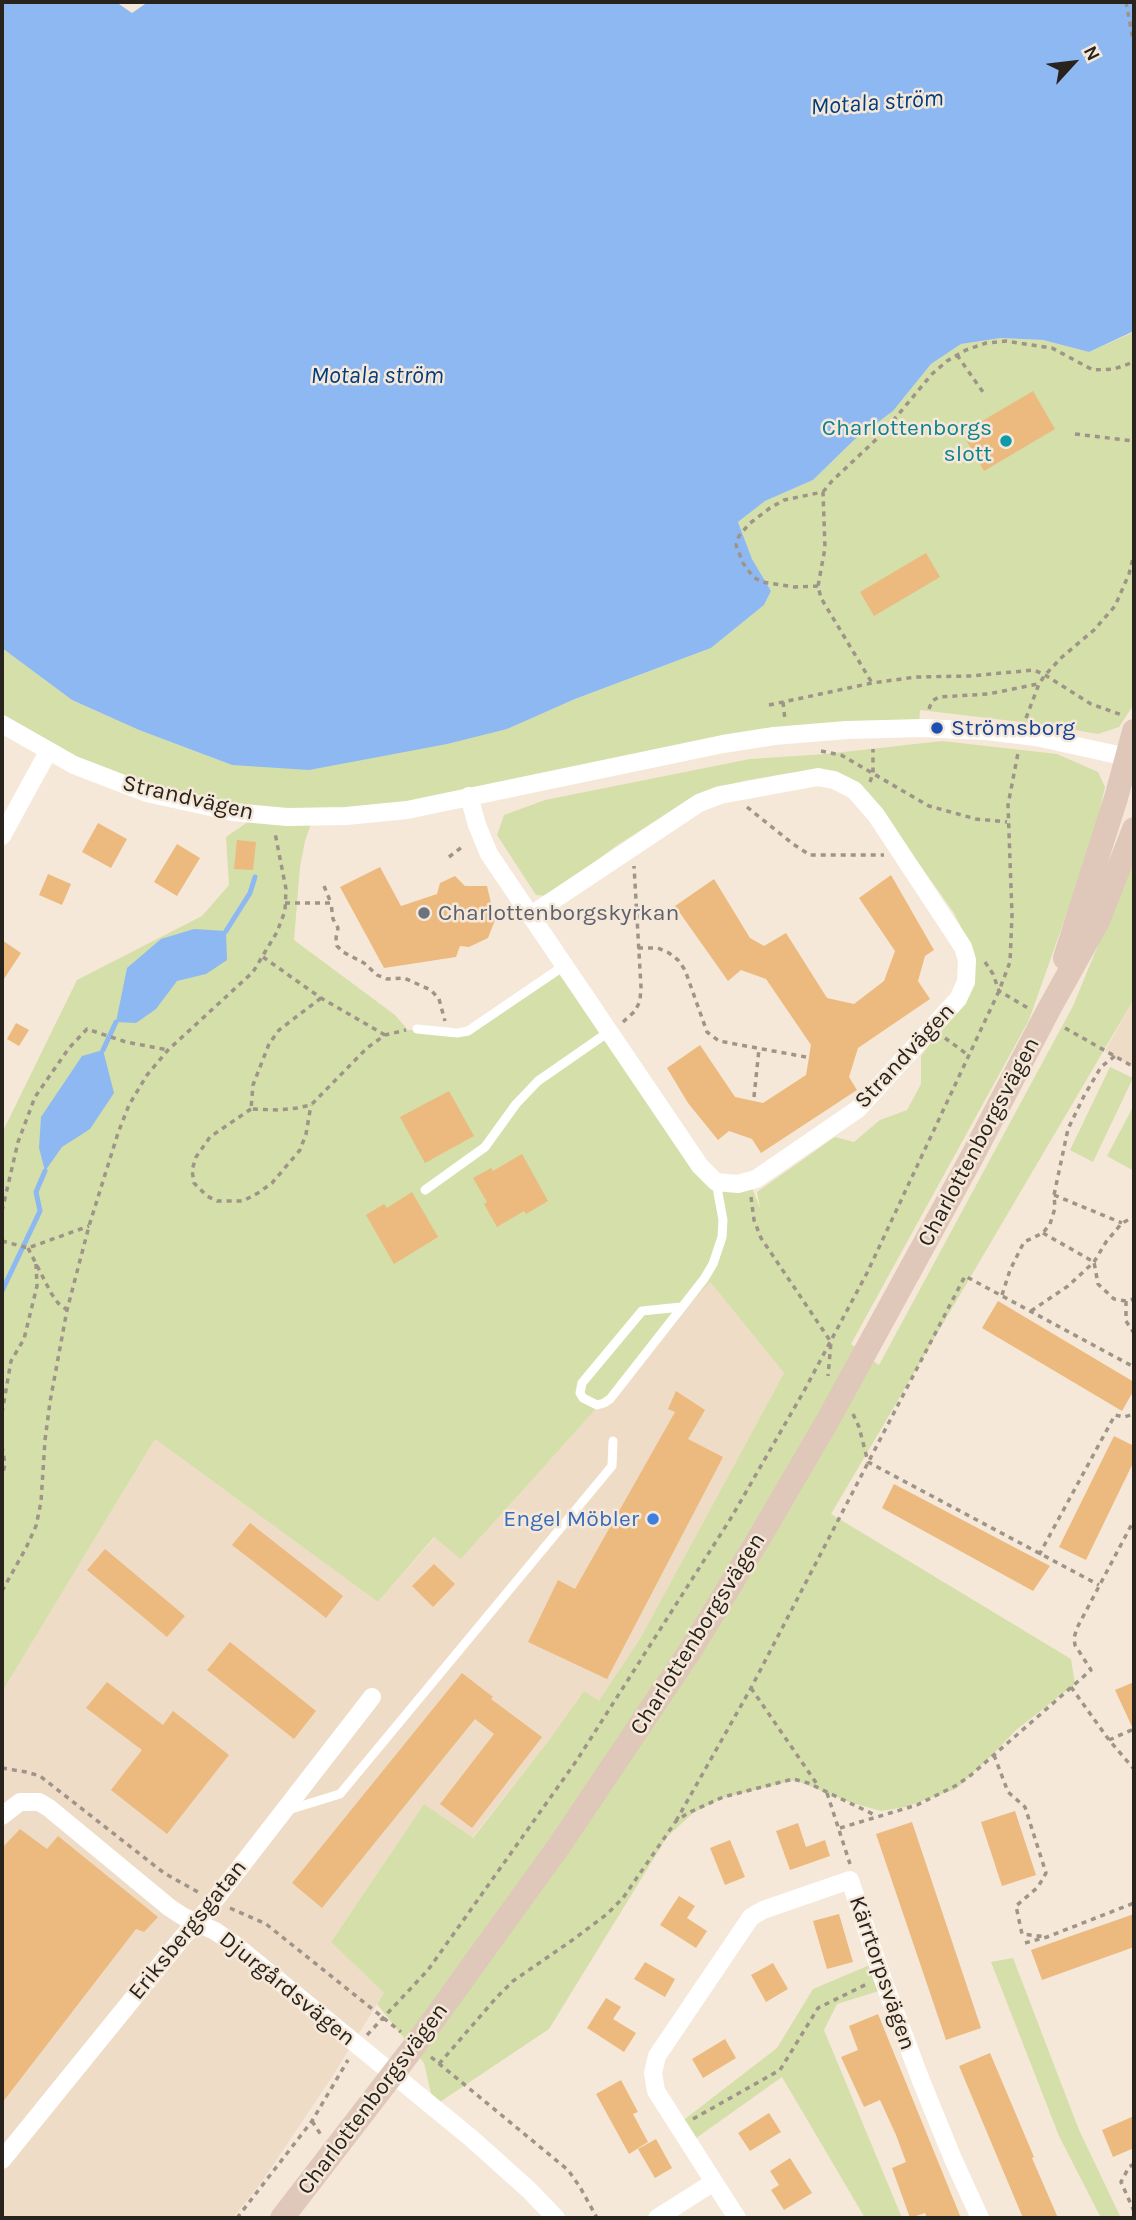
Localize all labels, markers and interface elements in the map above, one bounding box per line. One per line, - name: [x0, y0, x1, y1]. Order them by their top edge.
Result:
- north arrow: [1038, 28, 1108, 98]
- text: N: [1079, 42, 1105, 65]
- water label: Motala ström: [810, 84, 944, 122]
- water label: Motala ström: [310, 362, 444, 390]
- place label: Charlottenborgs slott: [822, 414, 992, 468]
- marker: Charlottenborgs slott: [998, 433, 1014, 449]
- place label: Strömsborg: [951, 714, 1075, 742]
- marker: Strömsborg: [929, 720, 945, 736]
- street label: Strandvägen: [120, 769, 256, 827]
- place label: Charlottenborgskyrkan: [438, 899, 679, 927]
- marker: Charlottenborgskyrkan: [416, 905, 432, 921]
- street label: Strandvägen: [849, 998, 961, 1114]
- street label: Charlottenborgsvägen: [912, 1033, 1046, 1251]
- place label: Engel Möbler: [503, 1505, 639, 1533]
- marker: Engel Möbler: [645, 1511, 661, 1527]
- street label: Charlottenborgsvägen: [625, 1528, 771, 1740]
- street label: Eriksbergsgatan: [123, 1854, 253, 2006]
- street label: Kärrtorpsvägen: [843, 1892, 921, 2054]
- street label: Djurgårdsvägen: [213, 1926, 361, 2052]
- street label: Charlottenborgsvägen: [292, 1998, 454, 2200]

